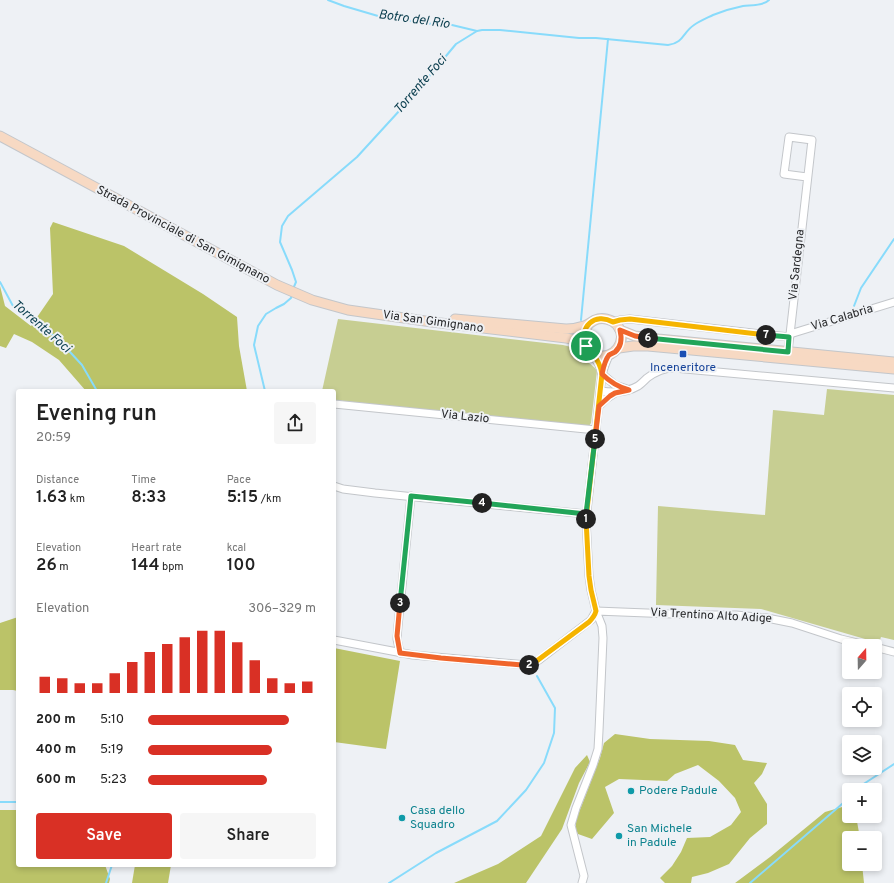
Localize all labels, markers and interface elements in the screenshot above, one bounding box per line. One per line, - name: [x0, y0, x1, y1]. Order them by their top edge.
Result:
- water label: Botro del Rio: [377, 7, 451, 33]
- water label: Torrente Foci: [391, 52, 451, 118]
- street label: Strada Provinciale di San Gimignano: [93, 182, 273, 288]
- street label: Via Sardegna: [785, 229, 809, 301]
- water label: Torrente Foci: [8, 297, 74, 357]
- street label: Via Calabria: [809, 301, 875, 335]
- street label: Via San Gimignano: [382, 307, 485, 337]
- pin: 7: [756, 325, 776, 345]
- pin: 6: [638, 328, 658, 348]
- text: 7: [763, 328, 769, 342]
- pin: [569, 329, 603, 363]
- text: 6: [645, 331, 651, 345]
- icon: arrive: [575, 335, 597, 357]
- marker: Inceneritore: [678, 349, 688, 359]
- place label: Inceneritore: [650, 360, 716, 376]
- text: Evening run: [36, 401, 157, 428]
- button: share: [274, 402, 316, 444]
- street label: Via Lazio: [440, 406, 490, 428]
- pin: 5: [585, 429, 605, 449]
- text: 20:59: [36, 430, 71, 446]
- text: 5: [592, 432, 598, 446]
- text: Distance: [36, 473, 79, 487]
- text: Time: [131, 473, 156, 487]
- text: Pace: [227, 473, 251, 487]
- text: 1.63: [36, 487, 67, 509]
- text: 8:33: [131, 487, 166, 509]
- text: 5:15: [227, 487, 258, 509]
- text: km: [67, 492, 85, 506]
- text: /km: [258, 492, 281, 506]
- pin: 4: [472, 493, 492, 513]
- text: 4: [478, 496, 486, 510]
- pin: 1: [576, 509, 596, 529]
- text: 1: [584, 512, 588, 526]
- text: Elevation: [36, 541, 81, 555]
- text: Heart rate: [131, 541, 182, 555]
- text: kcal: [227, 541, 246, 555]
- text: 26: [36, 555, 57, 577]
- text: 144: [131, 555, 159, 577]
- text: 100: [227, 555, 256, 577]
- text: m: [57, 560, 69, 574]
- text: bpm: [159, 560, 184, 574]
- pin: 3: [390, 593, 410, 613]
- text: 3: [397, 596, 403, 610]
- text: Elevation: [36, 601, 89, 617]
- text: 306–329 m: [248, 601, 316, 617]
- street label: Via Trentino Alto Adige: [650, 605, 772, 627]
- north arrow: [842, 639, 882, 679]
- map controls: [842, 639, 882, 871]
- pin: 2: [519, 655, 539, 675]
- text: 2: [526, 658, 532, 672]
- button: locate: [842, 687, 882, 727]
- text: 200 m: [36, 712, 76, 728]
- text: 5:10: [100, 712, 124, 728]
- button: layers: [842, 735, 882, 775]
- text: 400 m: [36, 742, 76, 758]
- text: 5:19: [100, 742, 124, 758]
- text: 600 m: [36, 772, 76, 788]
- text: 5:23: [100, 772, 127, 788]
- place label: Podere Padule: [639, 783, 717, 799]
- button: +: [842, 783, 882, 823]
- marker: Podere Padule: [626, 786, 636, 796]
- place label: Casa dello Squadro: [410, 803, 465, 833]
- button: Save: [36, 813, 172, 859]
- button: Share: [180, 813, 316, 859]
- marker: Casa dello Squadro: [397, 813, 407, 823]
- place label: San Michele in Padule: [627, 821, 692, 851]
- marker: San Michele in Padule: [614, 831, 624, 841]
- button: −: [842, 831, 882, 871]

